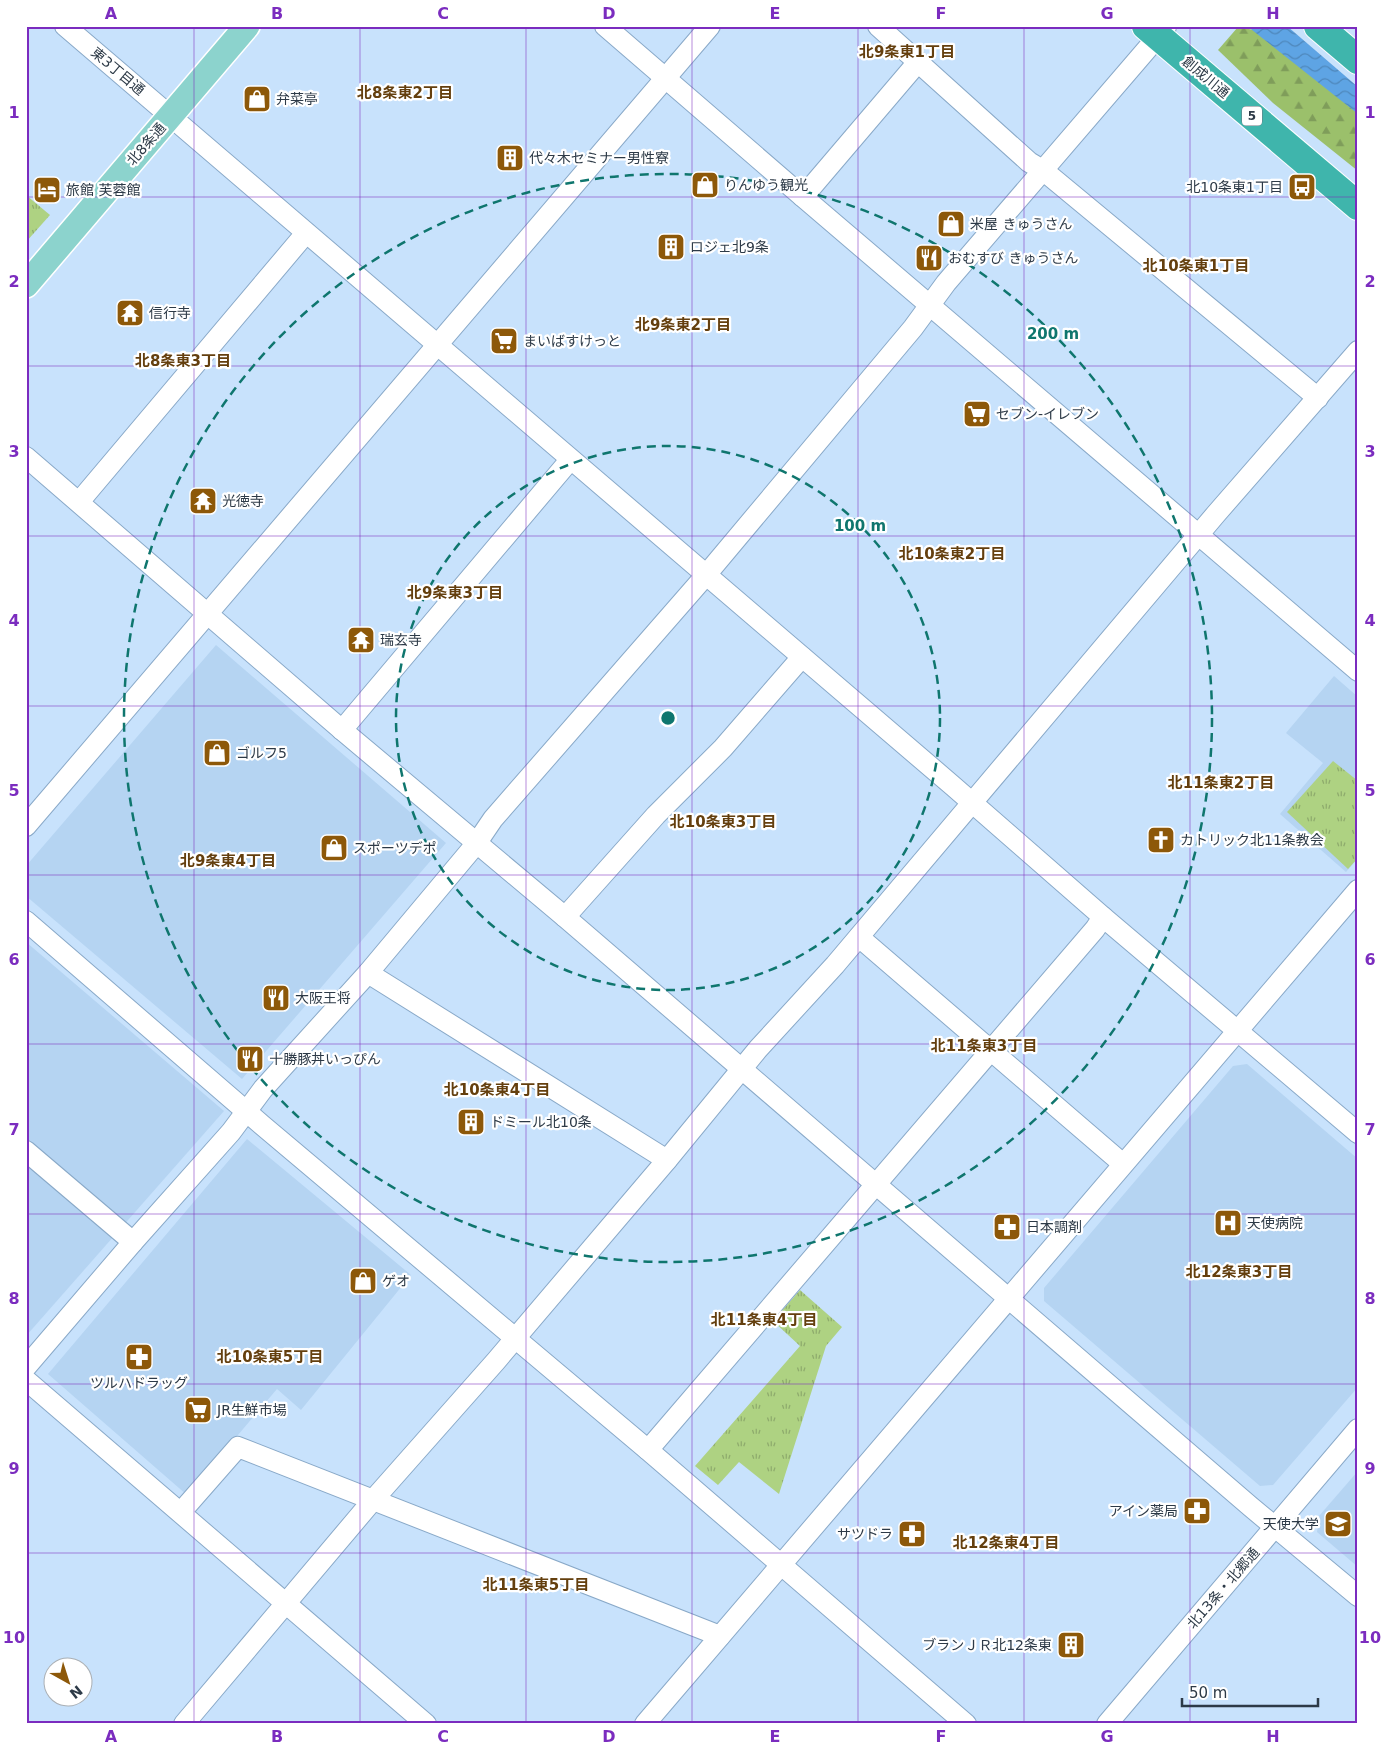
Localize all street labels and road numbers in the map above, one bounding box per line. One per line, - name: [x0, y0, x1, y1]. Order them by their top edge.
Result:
- street label: 東3丁目通: [88, 44, 148, 98]
- street label: 創成川通: [1179, 53, 1233, 101]
- road number: 5: [1242, 106, 1262, 125]
- street label: 北8条通: [123, 120, 169, 168]
- street label: 北13条・北郷通: [1184, 1544, 1262, 1632]

